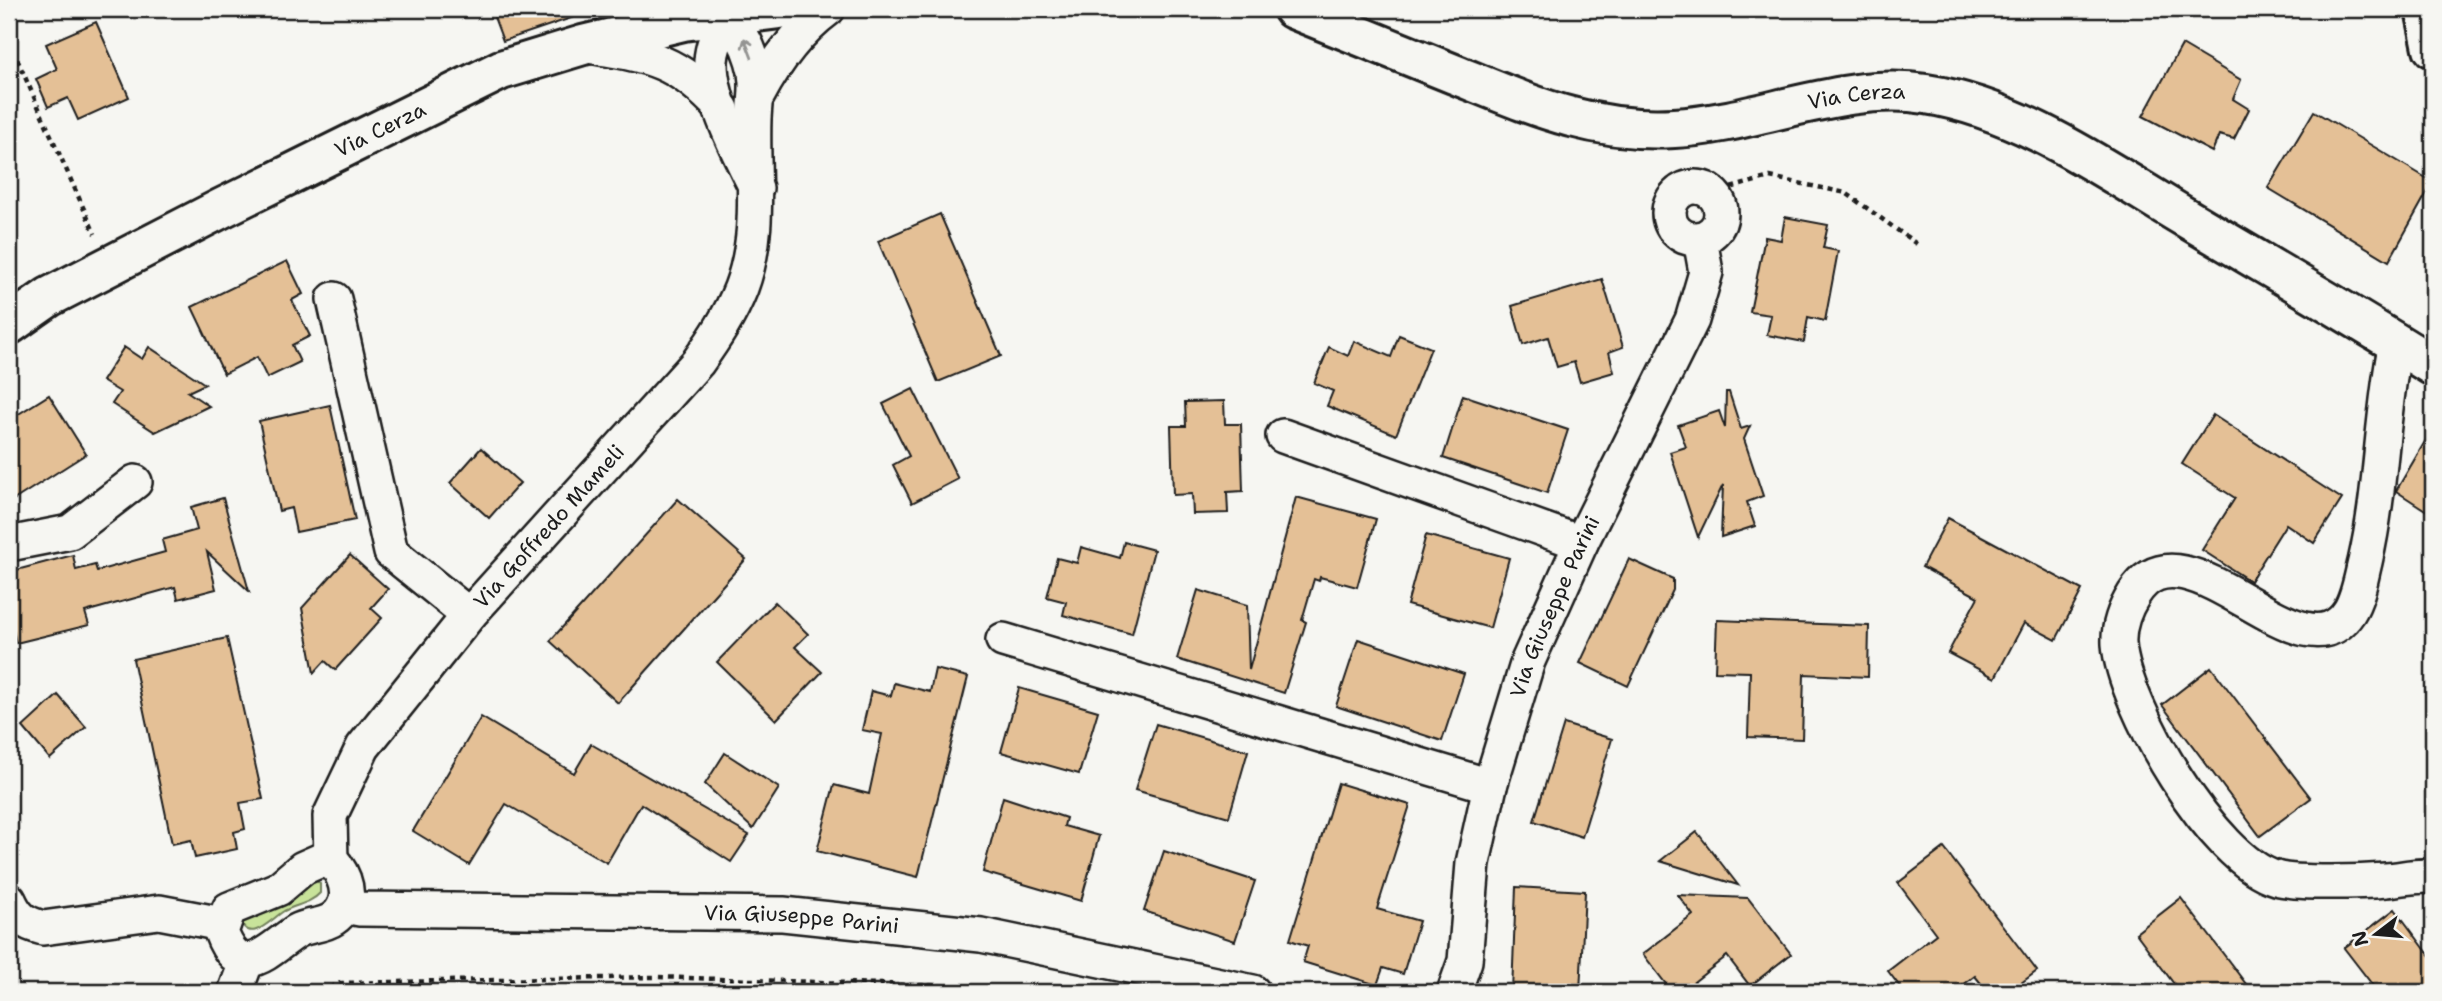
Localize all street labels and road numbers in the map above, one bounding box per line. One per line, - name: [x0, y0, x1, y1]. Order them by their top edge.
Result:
- street label: Via Cerza: [1805, 77, 1906, 116]
- street label: Via Cerza: [330, 95, 431, 164]
- street label: Via Goffredo Mameli: [467, 439, 631, 615]
- street label: Via Giuseppe Parini: [1504, 511, 1606, 701]
- street label: Via Giuseppe Parini: [704, 899, 900, 940]

